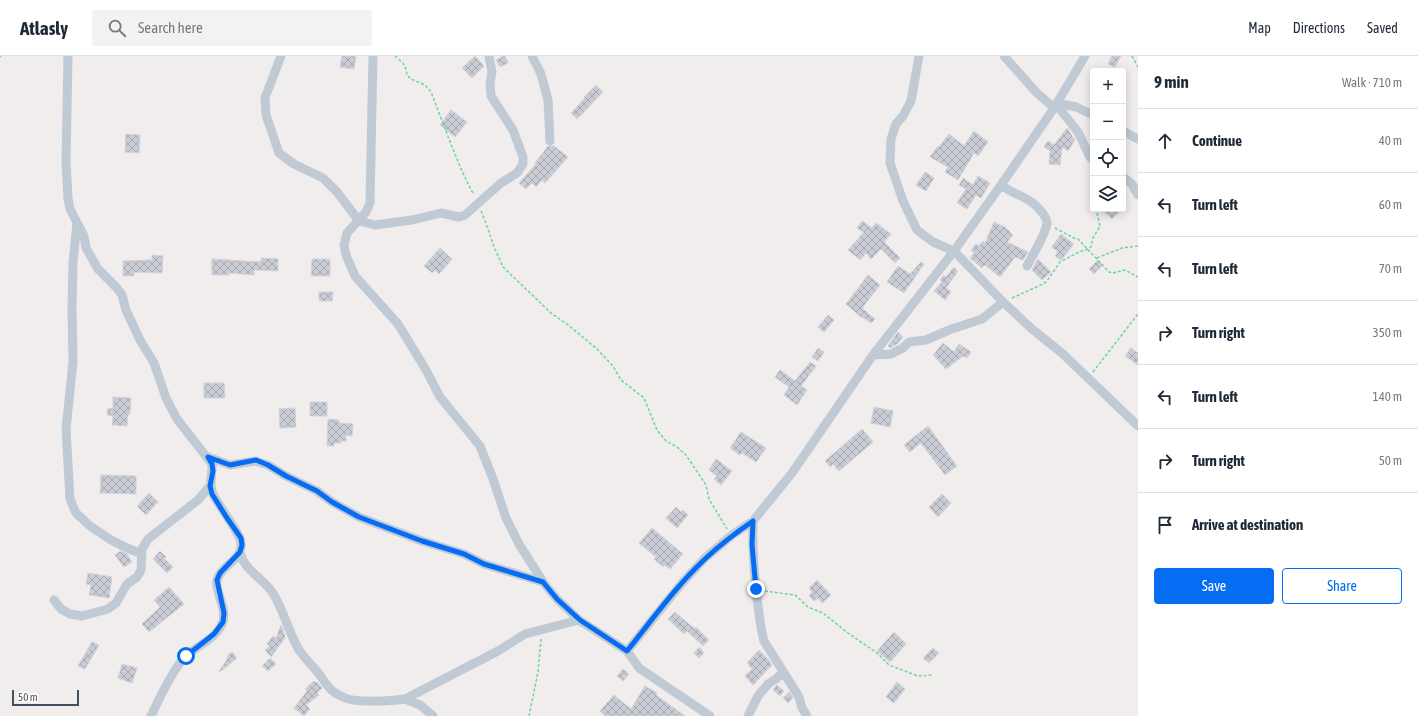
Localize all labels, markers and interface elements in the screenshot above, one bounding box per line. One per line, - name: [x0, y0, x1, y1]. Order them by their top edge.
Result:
- search box: [92, 10, 372, 46]
- text: Atlasly: [20, 17, 68, 39]
- icon: search: [106, 17, 128, 39]
- text: Search here: [138, 19, 203, 36]
- text: Map: [1248, 20, 1271, 36]
- text: Directions: [1293, 20, 1345, 36]
- text: Saved: [1367, 20, 1398, 36]
- map controls: [1090, 68, 1126, 212]
- button: +: [1090, 68, 1126, 104]
- text: 9 min: [1154, 72, 1189, 92]
- text: Walk · 710 m: [1342, 75, 1402, 90]
- button: −: [1090, 104, 1126, 140]
- icon: ahead: [1154, 130, 1176, 152]
- text: Continue: [1192, 132, 1242, 149]
- text: 40 m: [1379, 133, 1402, 148]
- button: locate: [1090, 140, 1126, 176]
- button: layers: [1090, 176, 1126, 212]
- icon: left: [1154, 194, 1176, 216]
- text: Turn left: [1192, 196, 1238, 213]
- text: 60 m: [1379, 197, 1402, 212]
- icon: left: [1154, 258, 1176, 280]
- text: Turn left: [1192, 260, 1238, 277]
- text: 70 m: [1379, 261, 1402, 276]
- icon: right: [1154, 322, 1176, 344]
- text: Turn right: [1192, 324, 1245, 341]
- text: 350 m: [1373, 325, 1402, 340]
- icon: left: [1154, 386, 1176, 408]
- text: Turn left: [1192, 388, 1238, 405]
- text: 140 m: [1373, 389, 1402, 404]
- icon: right: [1154, 450, 1176, 472]
- text: Turn right: [1192, 452, 1245, 469]
- text: 50 m: [1379, 453, 1402, 468]
- icon: arrive: [1154, 514, 1176, 536]
- text: Arrive at destination: [1192, 516, 1303, 533]
- button: Save: [1154, 568, 1274, 604]
- button: Share: [1282, 568, 1402, 604]
- route end: [747, 580, 765, 598]
- route start: [177, 647, 195, 665]
- scale bar: [12, 688, 79, 707]
- text: 50 m: [18, 691, 38, 703]

